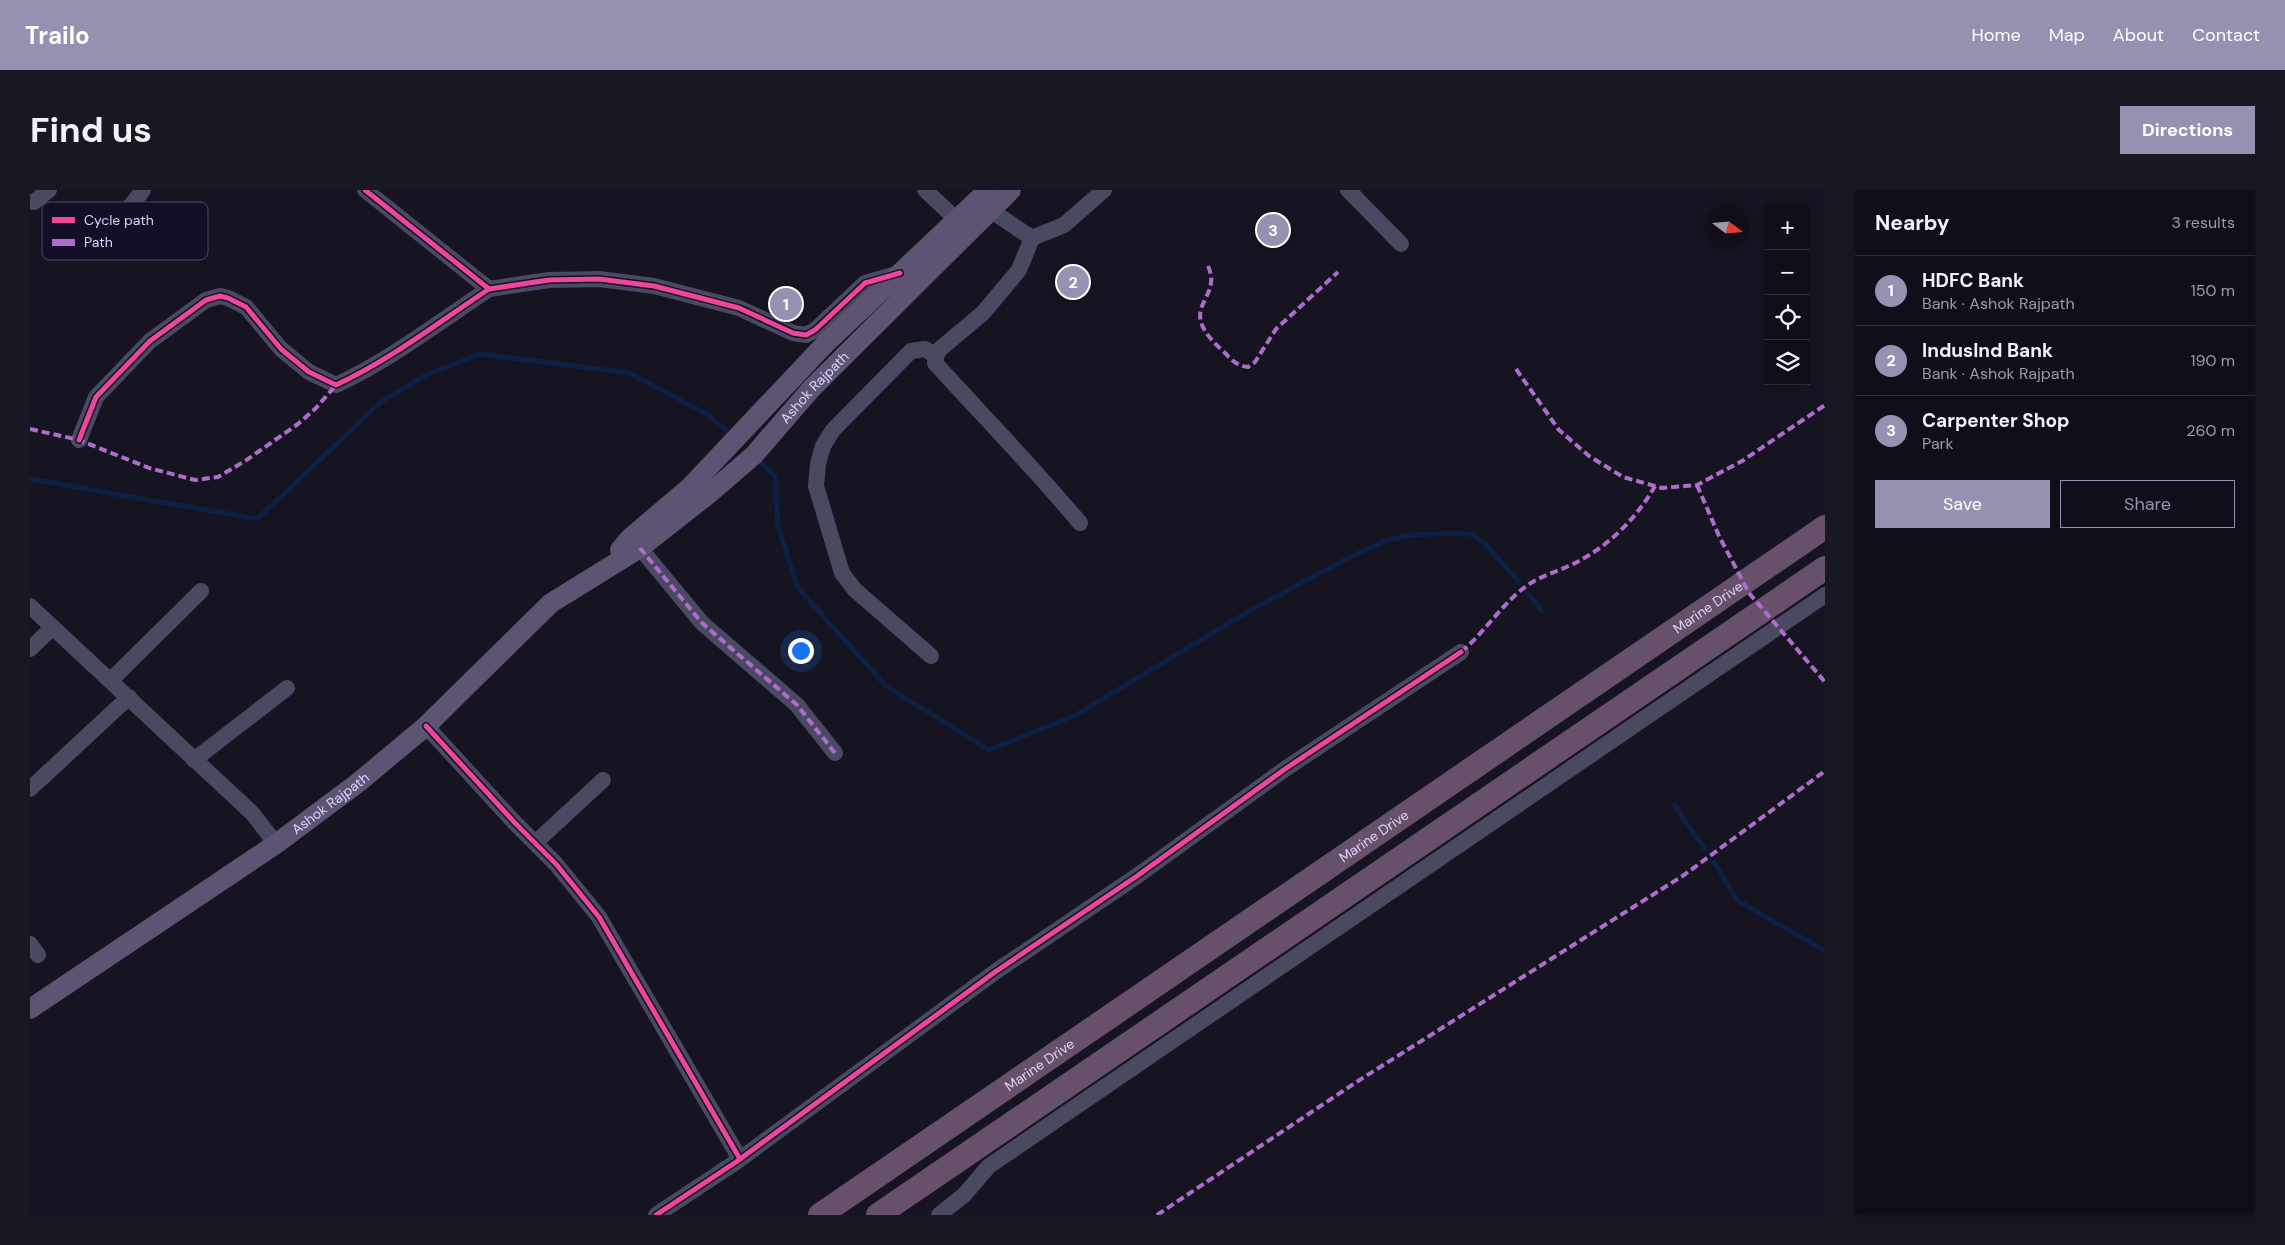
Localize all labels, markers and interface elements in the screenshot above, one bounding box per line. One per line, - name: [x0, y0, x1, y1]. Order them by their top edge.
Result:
- text: Trailo: [25, 20, 90, 51]
- text: Home: [1971, 23, 2021, 47]
- text: Map: [2049, 23, 2085, 47]
- text: About: [2113, 23, 2164, 47]
- text: Contact: [2192, 23, 2260, 47]
- button: Directions: [2120, 106, 2255, 154]
- text: Find us: [30, 107, 152, 153]
- legend: [42, 202, 208, 260]
- north arrow: [1705, 205, 1750, 250]
- map controls: [1765, 205, 1810, 385]
- button: +: [1765, 205, 1810, 250]
- text: Nearby: [1875, 209, 1949, 237]
- text: Cycle path: [84, 211, 154, 229]
- pin: 3: [1257, 211, 1289, 249]
- text: 3 results: [2172, 212, 2235, 233]
- text: Path: [84, 233, 113, 251]
- button: −: [1765, 250, 1810, 295]
- pin: 2: [1057, 263, 1089, 301]
- text: HDFC Bank: [1922, 268, 2024, 293]
- text: 1: [1888, 280, 1894, 301]
- text: 150 m: [2191, 280, 2235, 301]
- pin: 1: [770, 285, 802, 323]
- text: Bank · Ashok Rajpath: [1922, 293, 2075, 314]
- button: locate: [1765, 295, 1810, 340]
- text: IndusInd Bank: [1922, 338, 2053, 363]
- button: layers: [1765, 340, 1810, 385]
- street label: Ashok Rajpath: [776, 348, 853, 427]
- text: 2: [1886, 350, 1896, 371]
- text: 190 m: [2191, 350, 2235, 371]
- text: Bank · Ashok Rajpath: [1922, 363, 2075, 384]
- text: Carpenter Shop: [1922, 408, 2069, 433]
- text: 3: [1886, 420, 1896, 441]
- text: 260 m: [2186, 420, 2235, 441]
- text: Park: [1922, 433, 1954, 454]
- button: Save: [1875, 480, 2050, 528]
- button: Share: [2060, 480, 2235, 528]
- street label: Marine Drive: [1669, 577, 1746, 637]
- your location: [788, 638, 814, 664]
- street label: Ashok Rajpath: [288, 768, 373, 838]
- street label: Marine Drive: [1335, 806, 1412, 866]
- street label: Marine Drive: [1001, 1034, 1078, 1095]

